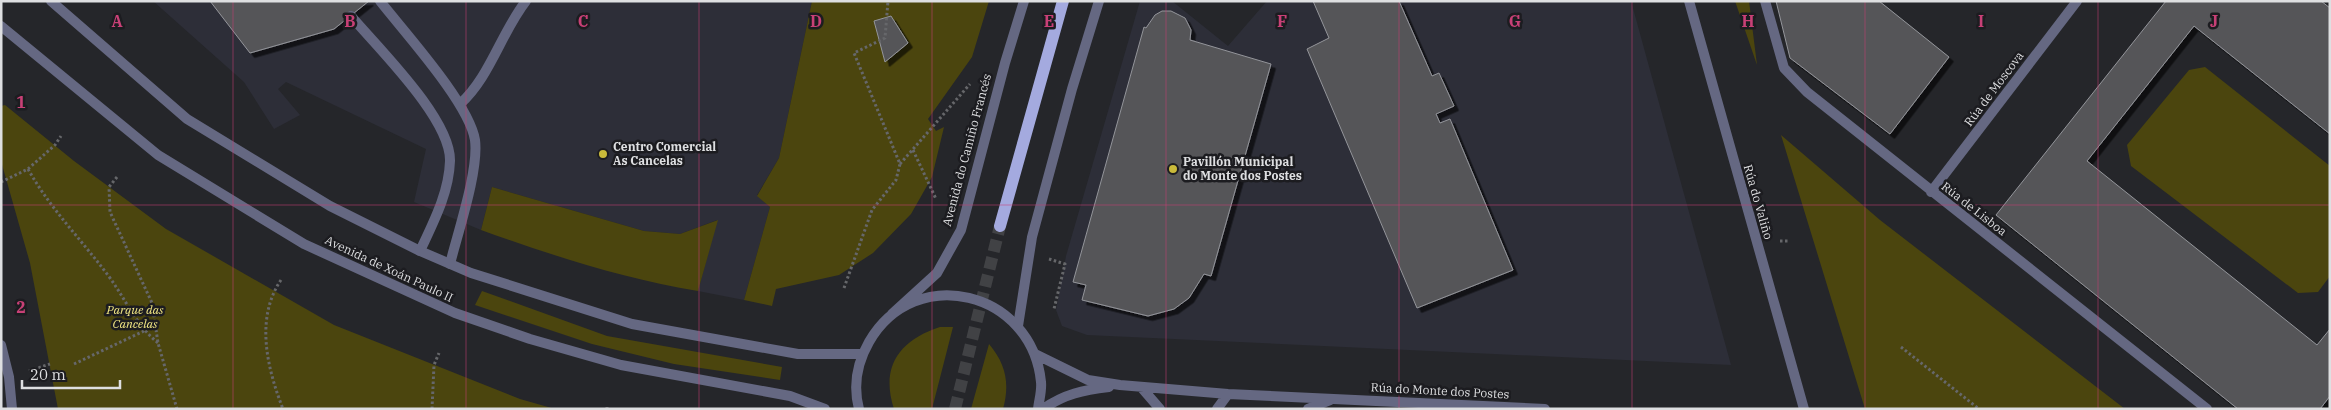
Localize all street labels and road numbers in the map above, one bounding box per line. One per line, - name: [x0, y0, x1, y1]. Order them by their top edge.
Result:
- street label: Rúa de Moscova: [1961, 48, 2027, 129]
- street label: Avenida do Camiño Francés: [939, 72, 994, 228]
- street label: Rúa do Valiño: [1741, 163, 1776, 241]
- street label: Rúa de Lisboa: [1939, 178, 2010, 239]
- street label: Avenida de Xoán Paulo II: [323, 232, 456, 305]
- street label: Rúa do Monte dos Postes: [1370, 379, 1510, 402]

